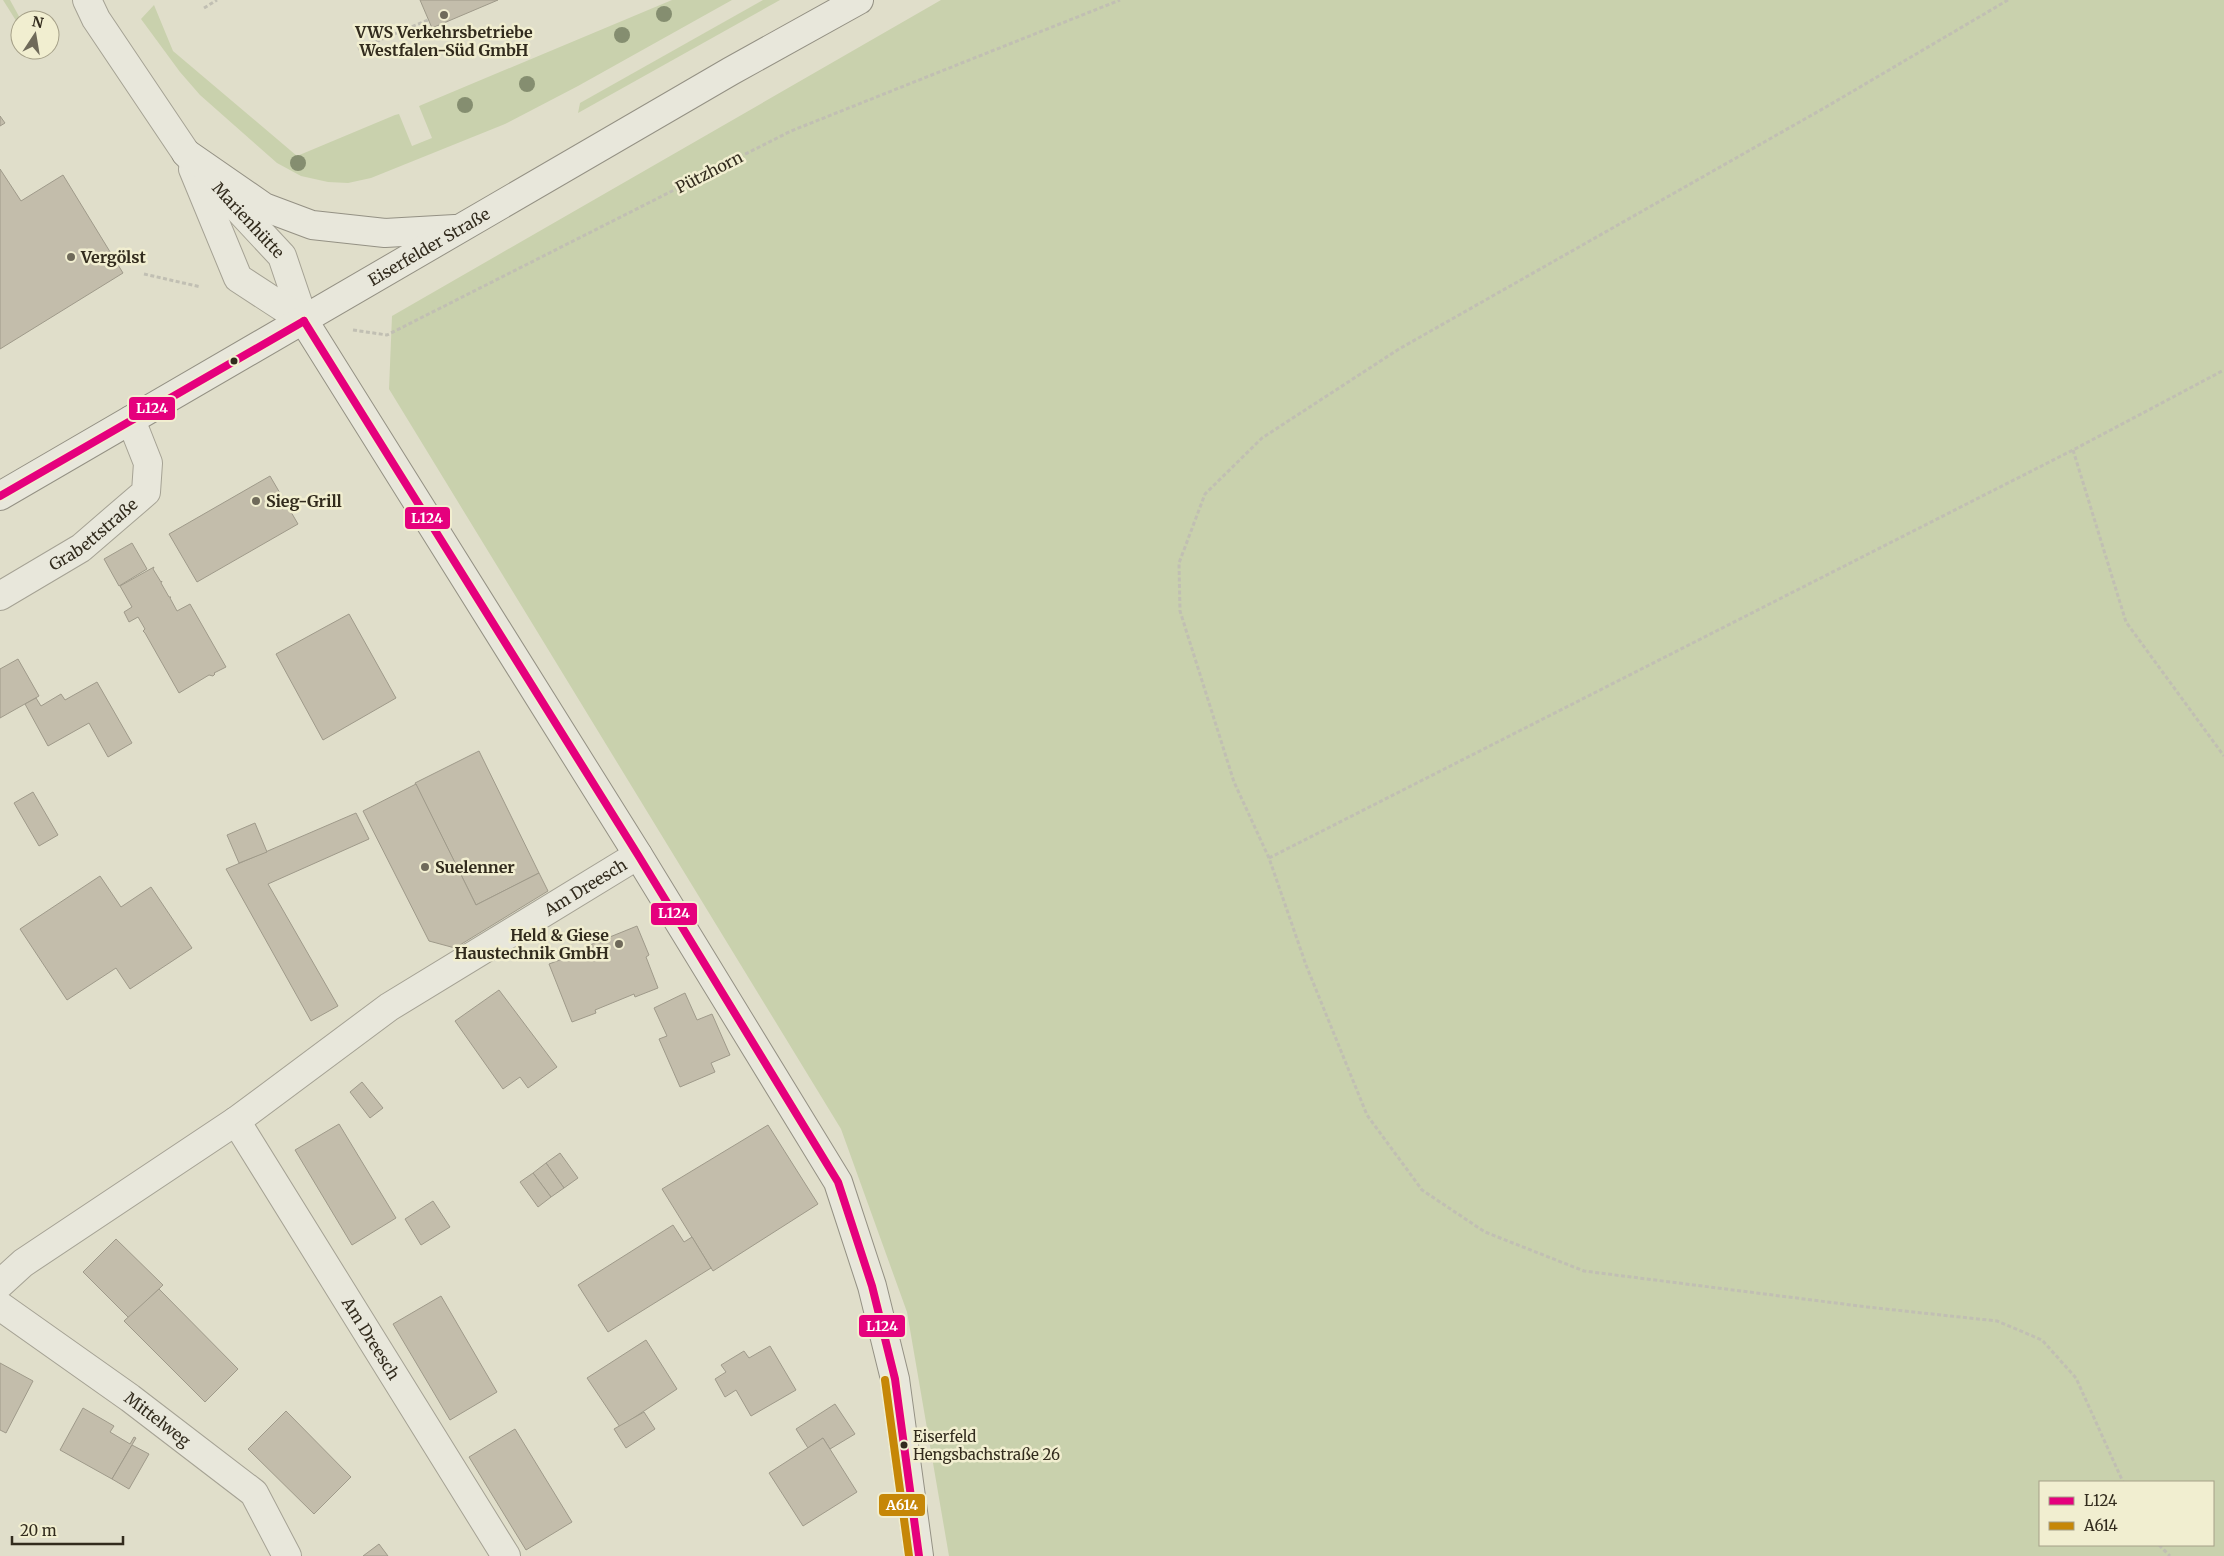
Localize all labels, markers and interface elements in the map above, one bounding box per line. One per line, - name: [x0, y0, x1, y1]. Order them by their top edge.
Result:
- marker: VWS Verkehrsbetriebe Westfalen-Süd GmbH: [438, 9, 450, 21]
- north arrow: [10, 10, 60, 60]
- text: N: [30, 12, 45, 32]
- place label: VWS Verkehrsbetriebe Westfalen-Süd GmbH: [354, 22, 533, 60]
- street label: Pützhorn: [672, 146, 746, 197]
- street label: Marienhütte: [208, 178, 289, 262]
- street label: Eiserfelder Straße: [364, 204, 493, 290]
- place label: Vergölst: [80, 247, 147, 267]
- marker: Vergölst: [65, 251, 77, 263]
- unlabelled marker: [229, 356, 239, 366]
- line badge: L124: [128, 396, 176, 421]
- text: L124: [136, 399, 168, 417]
- place label: Sieg-Grill: [266, 491, 342, 511]
- street label: Grabettstraße: [45, 494, 142, 575]
- marker: Sieg-Grill: [250, 495, 262, 507]
- line badge: L124: [404, 506, 451, 530]
- text: L124: [411, 509, 443, 527]
- street label: Am Dreesch: [539, 854, 631, 920]
- place label: Suelenner: [435, 857, 515, 877]
- marker: Suelenner: [419, 861, 431, 873]
- line badge: L124: [650, 902, 698, 926]
- text: L124: [658, 904, 690, 922]
- place label: Held & Giese Haustechnik GmbH: [455, 925, 609, 963]
- marker: Held & Giese Haustechnik GmbH: [613, 938, 625, 950]
- street label: Am Dreesch: [337, 1293, 404, 1384]
- line badge: L124: [858, 1314, 906, 1338]
- text: L124: [866, 1317, 898, 1335]
- street label: Mittelweg: [121, 1388, 195, 1451]
- place label: Eiserfeld Hengsbachstraße 26: [913, 1427, 1060, 1464]
- marker: Eiserfeld Hengsbachstraße 26: [899, 1440, 909, 1450]
- legend: [2039, 1481, 2214, 1546]
- text: L124: [2084, 1491, 2117, 1510]
- line badge: A614: [878, 1493, 926, 1517]
- text: A614: [885, 1496, 918, 1514]
- scale bar: [12, 1514, 124, 1546]
- text: A614: [2083, 1516, 2118, 1535]
- text: 20 m: [20, 1521, 57, 1540]

